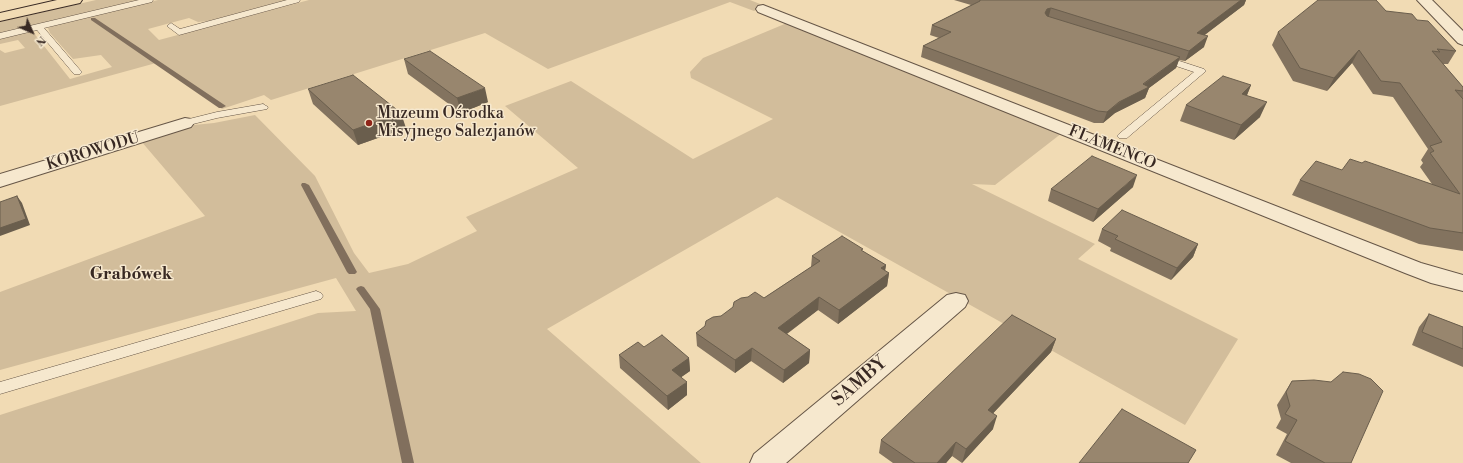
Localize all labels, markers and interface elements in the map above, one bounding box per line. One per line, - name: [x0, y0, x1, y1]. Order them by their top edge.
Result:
- north arrow: [12, 12, 52, 52]
- text: N: [32, 32, 49, 49]
- place label: Muzeum Ośrodka Misyjnego Salezjanów: [377, 104, 535, 142]
- marker: Muzeum Ośrodka Misyjnego Salezjanów: [364, 118, 374, 128]
- street label: FLAMENCO: [1065, 122, 1159, 174]
- street label: KOROWODU: [44, 129, 142, 175]
- district label: Grabówek: [90, 265, 172, 285]
- street label: SAMBY: [828, 352, 892, 412]

